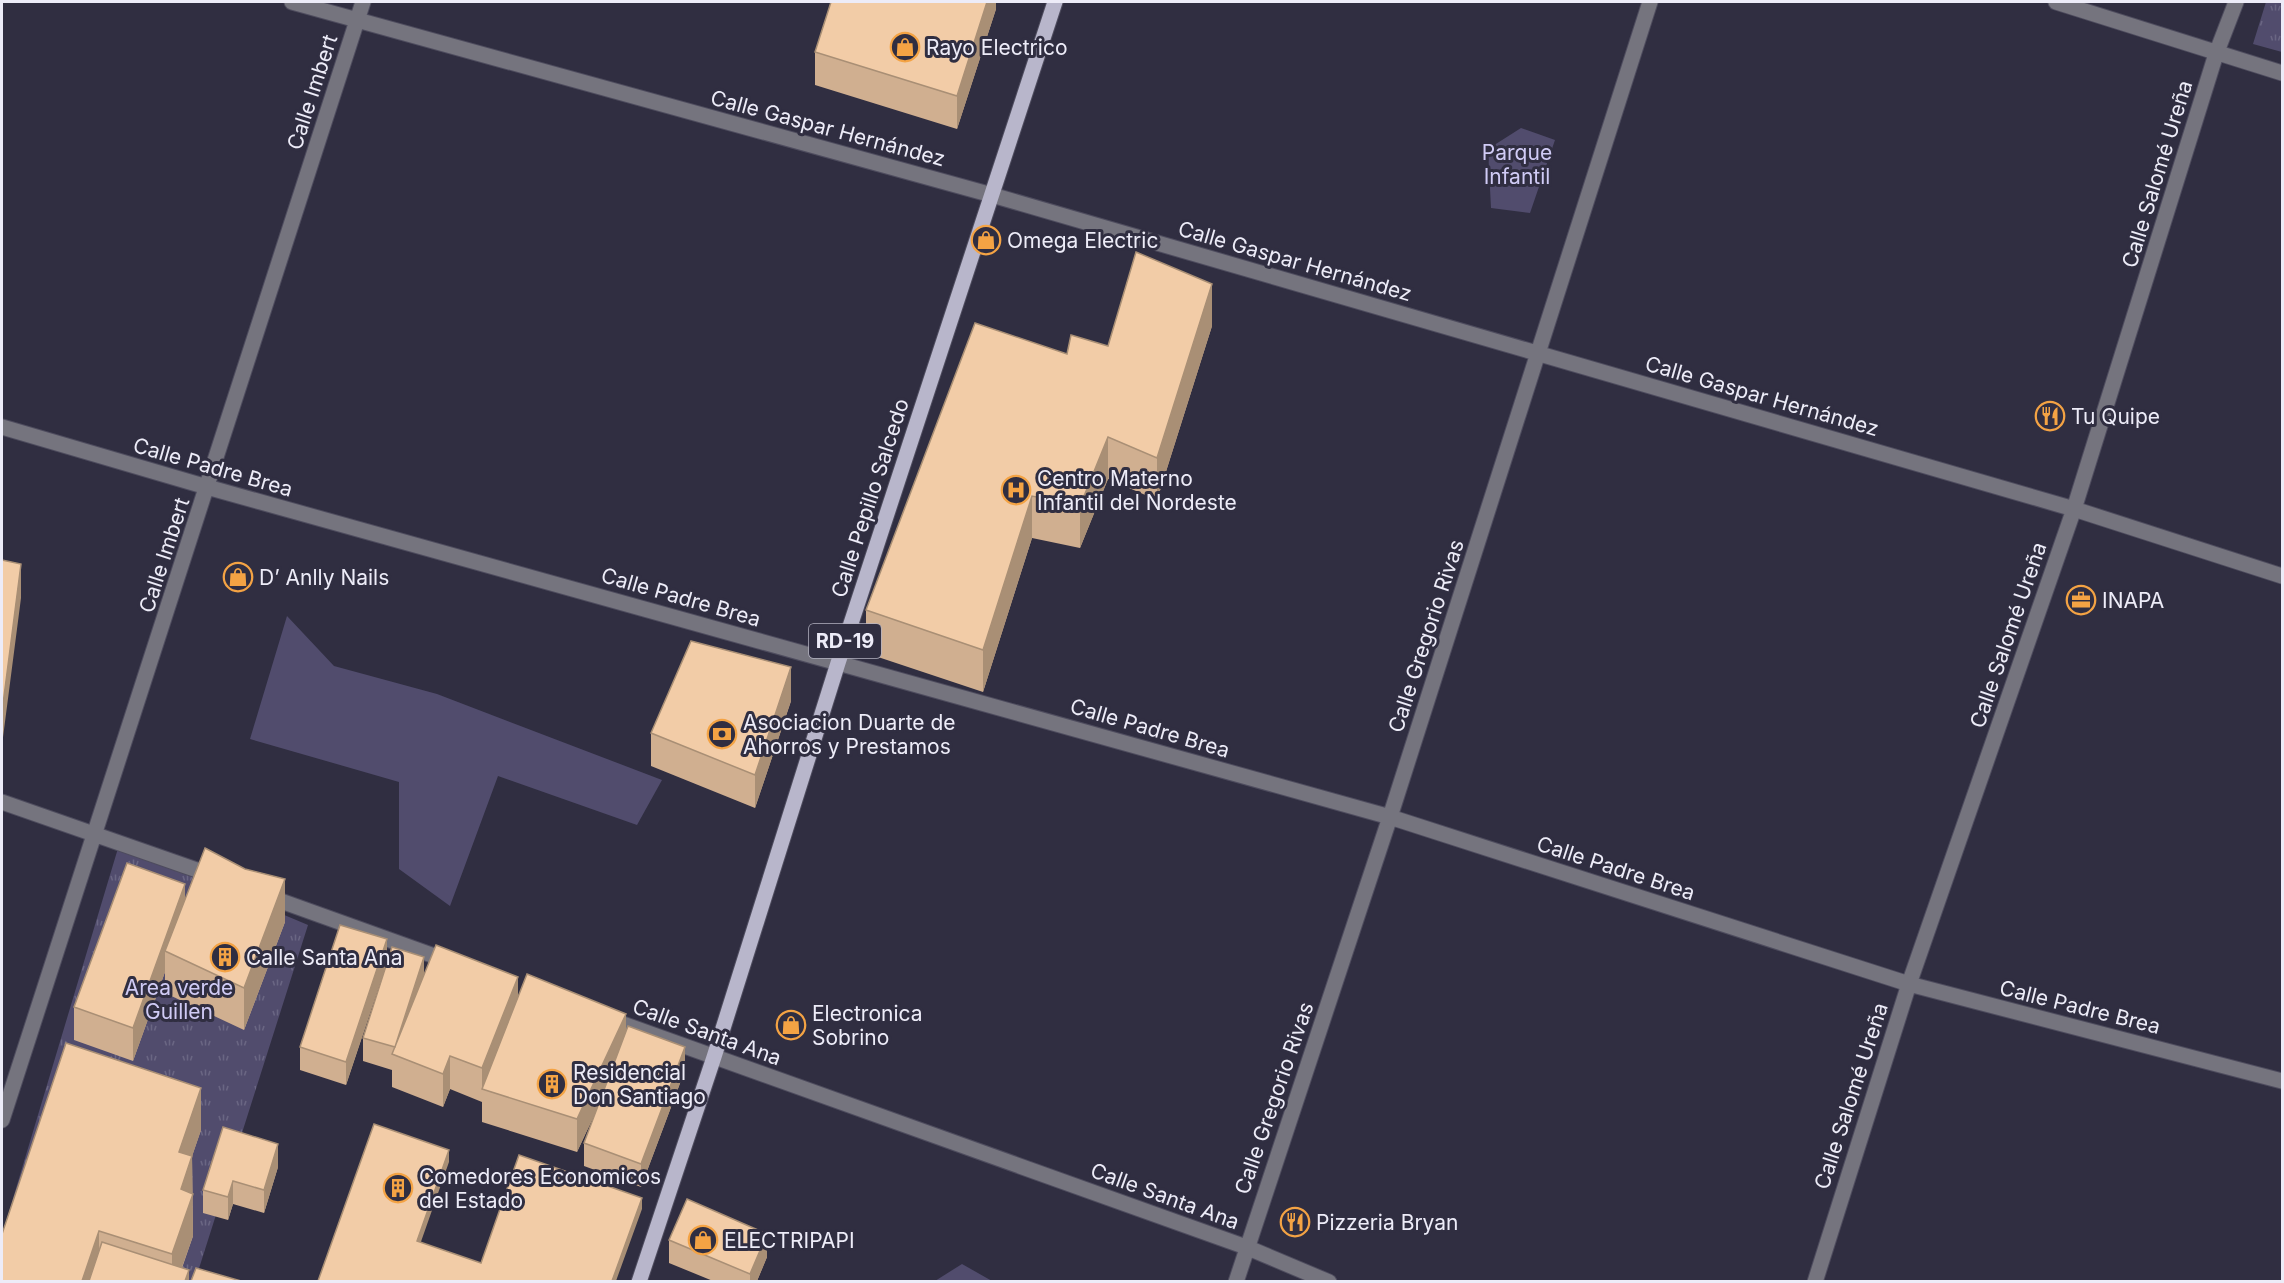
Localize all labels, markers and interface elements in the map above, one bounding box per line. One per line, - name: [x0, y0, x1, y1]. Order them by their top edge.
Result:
- street label: Calle Imbert: [282, 31, 342, 153]
- shop icon: Rayo Electrico: [889, 31, 921, 63]
- place label: Rayo Electrico: [926, 35, 1068, 60]
- street label: Calle Salomé Ureña: [2117, 77, 2197, 271]
- street label: Calle Gaspar Hernández: [708, 85, 948, 171]
- park label: Parque Infantil: [1482, 140, 1552, 189]
- street label: Calle Gaspar Hernández: [1175, 216, 1415, 306]
- shop icon: Omega Electric: [970, 224, 1002, 256]
- place label: Omega Electric: [1007, 228, 1158, 253]
- street label: Calle Gaspar Hernández: [1642, 351, 1882, 441]
- street label: Calle Pepillo Salcedo: [826, 395, 914, 601]
- restaurant icon: Tu Quipe: [2034, 400, 2066, 432]
- place label: Tu Quipe: [2071, 404, 2160, 429]
- street label: Calle Padre Brea: [130, 432, 296, 502]
- place label: Centro Materno Infantil del Nordeste: [1037, 466, 1237, 515]
- hospital icon: Centro Materno Infantil del Nordeste: [1000, 474, 1032, 506]
- street label: Calle Imbert: [134, 494, 194, 616]
- street label: Calle Gregorio Rivas: [1383, 536, 1469, 736]
- street label: Calle Salomé Ureña: [1965, 539, 2051, 731]
- shop icon: D’ Anlly Nails: [222, 561, 254, 593]
- street label: Calle Padre Brea: [598, 562, 764, 632]
- place label: D’ Anlly Nails: [259, 565, 389, 590]
- office icon: INAPA: [2065, 584, 2097, 616]
- place label: INAPA: [2102, 588, 2164, 613]
- road number: RD-19: [809, 624, 881, 658]
- street label: Calle Padre Brea: [1067, 693, 1233, 763]
- place label: Asociacion Duarte de Ahorros y Prestamos: [743, 710, 956, 759]
- bank icon: Asociacion Duarte de Ahorros y Prestamos: [706, 718, 738, 750]
- street label: Calle Padre Brea: [1534, 831, 1698, 905]
- building icon: Calle Santa Ana: [209, 941, 241, 973]
- place label: Calle Santa Ana: [246, 945, 403, 970]
- park label: Area verde Guillen: [125, 975, 233, 1024]
- street label: Calle Padre Brea: [1997, 975, 2163, 1039]
- street label: Calle Santa Ana: [629, 993, 785, 1071]
- street label: Calle Gregorio Rivas: [1229, 999, 1319, 1197]
- street label: Calle Salomé Ureña: [1809, 1000, 1893, 1192]
- place label: Electronica Sobrino: [812, 1001, 922, 1050]
- shop icon: Electronica Sobrino: [775, 1009, 807, 1041]
- place label: Residencial Don Santiago: [573, 1060, 706, 1109]
- building icon: Residencial Don Santiago: [536, 1068, 568, 1100]
- street label: Calle Santa Ana: [1087, 1157, 1243, 1235]
- place label: Comedores Economicos del Estado: [419, 1164, 661, 1213]
- building icon: Comedores Economicos del Estado: [382, 1172, 414, 1204]
- restaurant icon: Pizzeria Bryan: [1279, 1206, 1311, 1238]
- place label: Pizzeria Bryan: [1316, 1210, 1459, 1235]
- shop icon: ELECTRIPAPI: [687, 1224, 719, 1256]
- place label: ELECTRIPAPI: [724, 1228, 855, 1253]

